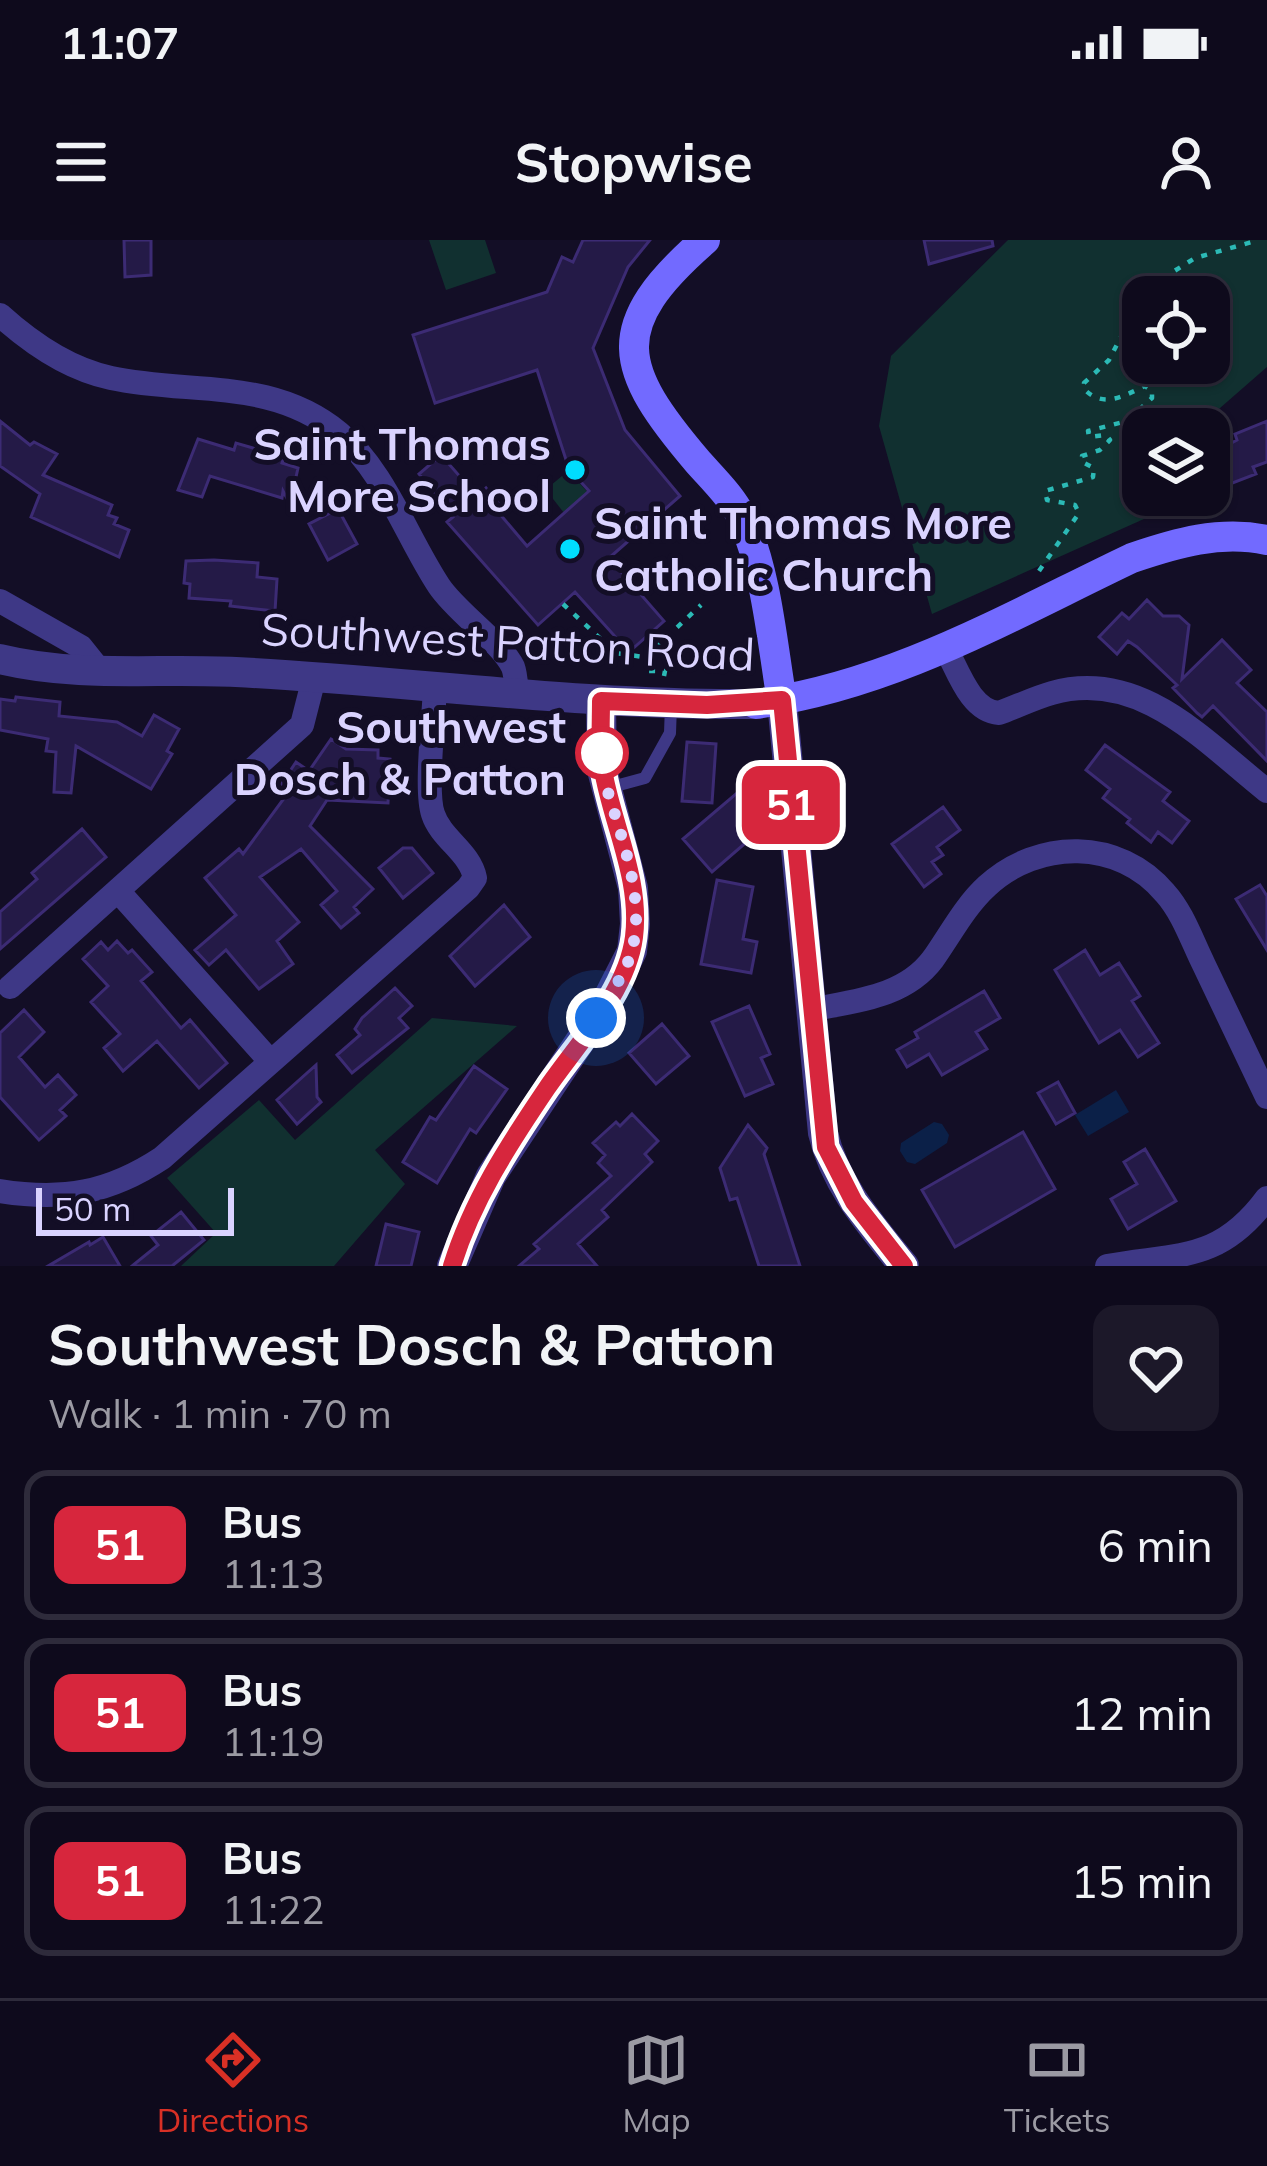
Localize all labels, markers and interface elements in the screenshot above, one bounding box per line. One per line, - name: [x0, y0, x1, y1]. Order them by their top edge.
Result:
- text: 11:07: [60, 14, 179, 70]
- text: Stopwise: [514, 128, 753, 196]
- icon: menu: [48, 129, 114, 195]
- icon: person: [1153, 129, 1219, 195]
- map controls: [1122, 276, 1230, 516]
- button: locate: [1122, 276, 1230, 384]
- button: layers: [1122, 408, 1230, 516]
- place label: Saint Thomas More School: [253, 415, 551, 523]
- marker: Saint Thomas More School: [562, 457, 588, 483]
- place label: Saint Thomas More Catholic Church: [594, 494, 1012, 602]
- marker: Saint Thomas More Catholic Church: [557, 536, 583, 562]
- street label: Southwest Patton Road: [260, 600, 756, 682]
- place label: Southwest Dosch & Patton: [234, 698, 566, 806]
- marker: Southwest Dosch & Patton: [577, 728, 627, 778]
- line badge: 51: [737, 766, 845, 844]
- text: 51: [766, 778, 816, 831]
- your location: [566, 988, 626, 1048]
- scale bar: [36, 1182, 234, 1235]
- text: 50 m: [54, 1188, 131, 1229]
- button: heart: [1093, 1305, 1219, 1431]
- text: Southwest Dosch & Patton: [48, 1308, 775, 1379]
- text: Walk · 1 min · 70 m: [48, 1389, 392, 1438]
- text: Bus: [222, 1493, 302, 1549]
- text: 6 min: [1098, 1517, 1213, 1573]
- text: 51: [95, 1518, 145, 1571]
- text: 11:13: [222, 1549, 325, 1598]
- text: Bus: [222, 1661, 302, 1717]
- text: 12 min: [1071, 1685, 1213, 1741]
- text: 51: [95, 1686, 145, 1739]
- text: 11:19: [222, 1717, 325, 1766]
- text: Bus: [222, 1829, 302, 1885]
- text: 15 min: [1071, 1853, 1213, 1909]
- text: 51: [95, 1854, 145, 1907]
- text: 11:22: [222, 1885, 325, 1934]
- tab: Directions: [157, 2027, 309, 2140]
- tab: Map: [623, 2027, 690, 2140]
- tab: Tickets: [1004, 2027, 1110, 2140]

